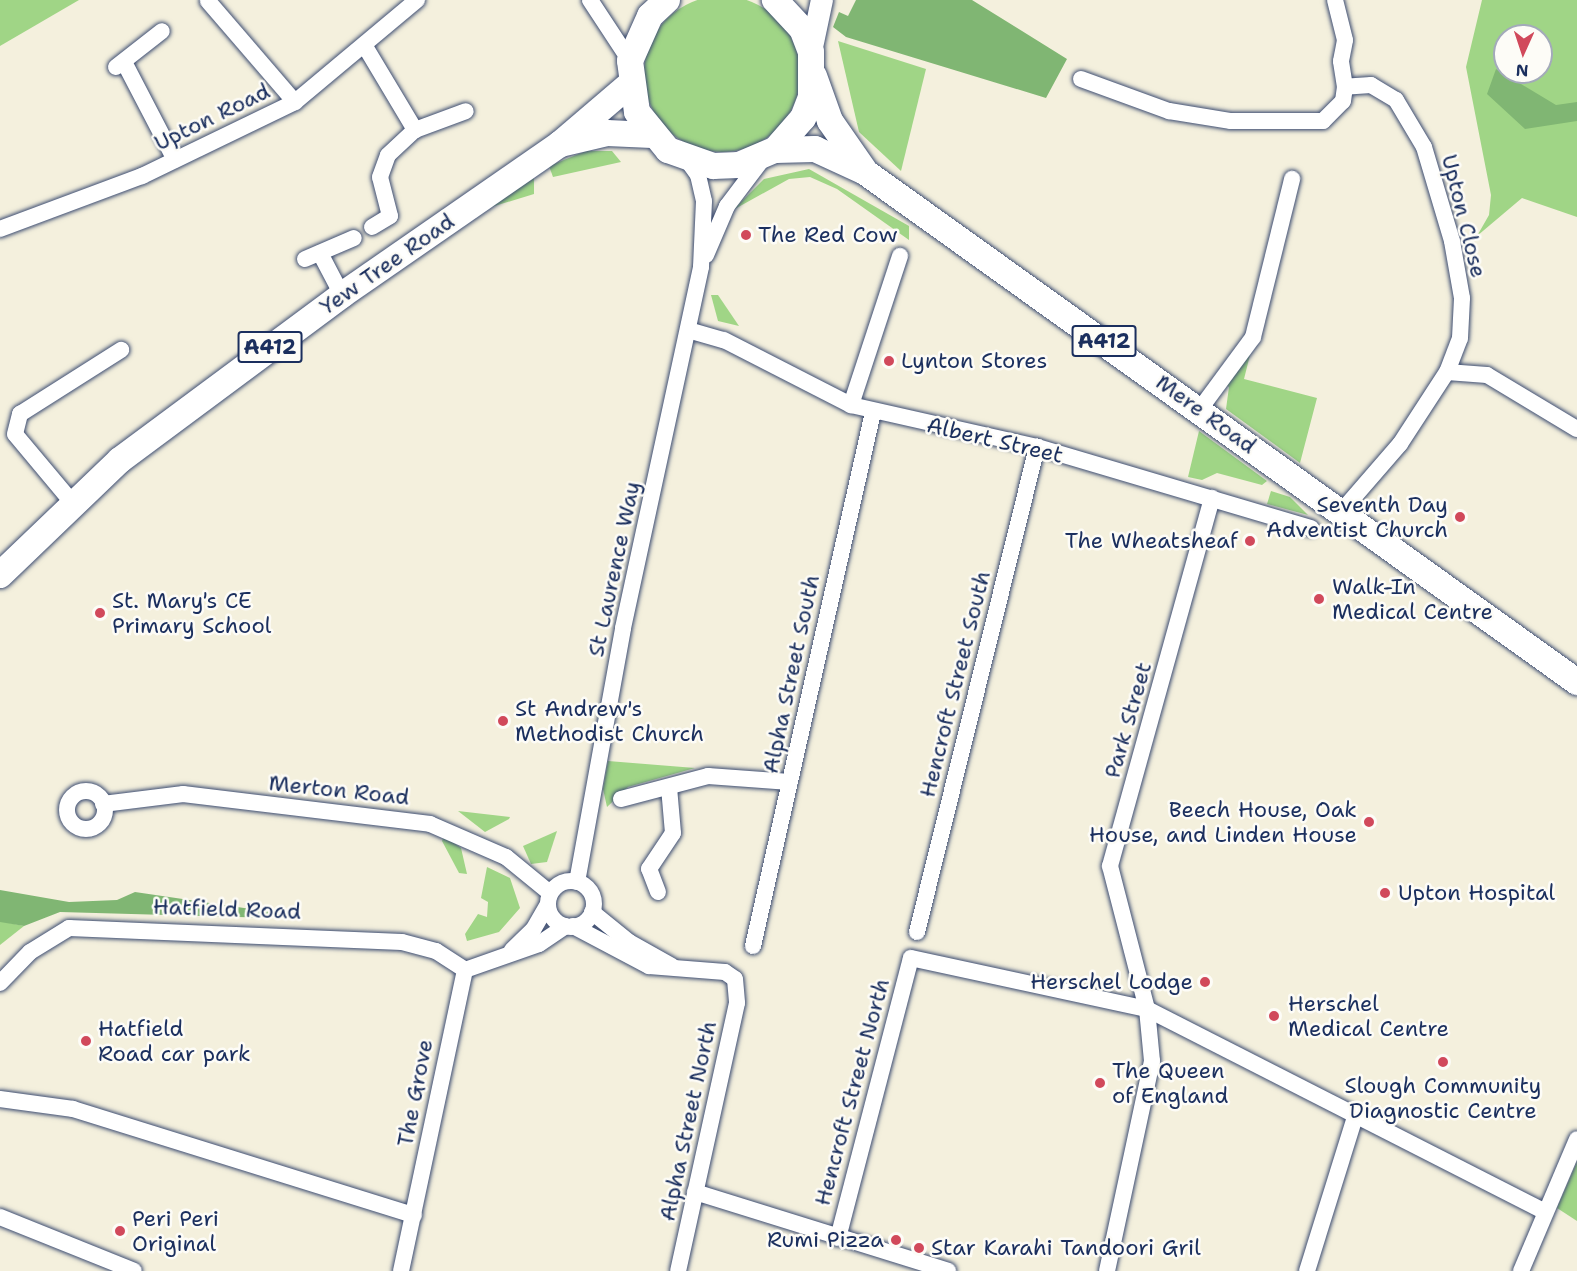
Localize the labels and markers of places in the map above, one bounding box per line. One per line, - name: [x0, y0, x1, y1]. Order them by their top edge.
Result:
- place label: The Red Cow: [758, 222, 898, 248]
- marker: The Red Cow: [739, 228, 753, 242]
- place label: Lynton Stores: [901, 348, 1047, 374]
- marker: Lynton Stores: [882, 354, 896, 368]
- place label: Seventh Day Adventist Church: [1266, 491, 1448, 542]
- marker: Seventh Day Adventist Church: [1453, 510, 1467, 524]
- place label: The Wheatsheaf: [1065, 528, 1238, 554]
- marker: The Wheatsheaf: [1243, 534, 1257, 548]
- place label: Walk-In Medical Centre: [1332, 573, 1493, 624]
- place label: St. Mary's CE Primary School: [112, 587, 271, 638]
- marker: Walk-In Medical Centre: [1310, 590, 1328, 608]
- marker: St. Mary's CE Primary School: [93, 606, 107, 620]
- place label: St Andrew's Methodist Church: [515, 695, 704, 746]
- marker: St Andrew's Methodist Church: [496, 714, 510, 728]
- place label: Beech House, Oak House, and Linden House: [1089, 796, 1357, 848]
- marker: Beech House, Oak House, and Linden House: [1362, 815, 1376, 829]
- place label: Upton Hospital: [1398, 880, 1555, 906]
- marker: Upton Hospital: [1376, 884, 1394, 902]
- place label: Herschel Lodge: [1030, 969, 1193, 995]
- marker: Herschel Lodge: [1198, 975, 1212, 989]
- place label: Herschel Medical Centre: [1288, 990, 1449, 1042]
- marker: Herschel Medical Centre: [1265, 1007, 1283, 1025]
- place label: Hatfield Road car park: [98, 1015, 251, 1066]
- marker: Hatfield Road car park: [79, 1034, 93, 1048]
- marker: Slough Community Diagnostic Centre: [1436, 1055, 1450, 1069]
- place label: The Queen of England: [1112, 1057, 1228, 1108]
- place label: Slough Community Diagnostic Centre: [1345, 1072, 1541, 1124]
- marker: The Queen of England: [1093, 1076, 1107, 1090]
- place label: Peri Peri Original: [132, 1205, 219, 1256]
- marker: Peri Peri Original: [113, 1224, 127, 1238]
- place label: Rumi Pizza: [767, 1227, 884, 1253]
- marker: Rumi Pizza: [889, 1233, 903, 1247]
- place label: Star Karahi Tandoori Gril: [931, 1235, 1201, 1261]
- marker: Star Karahi Tandoori Gril: [912, 1241, 926, 1255]

